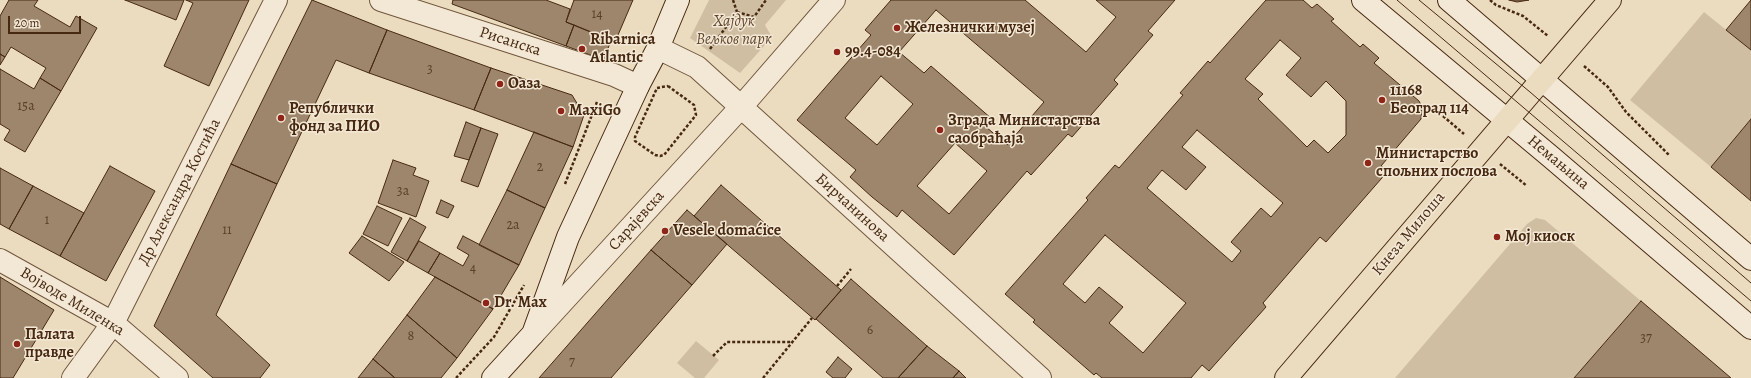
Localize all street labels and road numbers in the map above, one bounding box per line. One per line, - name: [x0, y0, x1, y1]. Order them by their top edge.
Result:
- street label: Рисанска: [477, 23, 543, 61]
- street label: Др Александра Костића: [135, 116, 225, 268]
- street label: Немањина: [1523, 132, 1593, 194]
- street label: Бирчанинова: [811, 170, 893, 246]
- street label: Сарајевска: [605, 187, 669, 255]
- street label: Кнеза Милоша: [1368, 188, 1450, 280]
- street label: Војводе Миленка: [16, 263, 128, 341]

